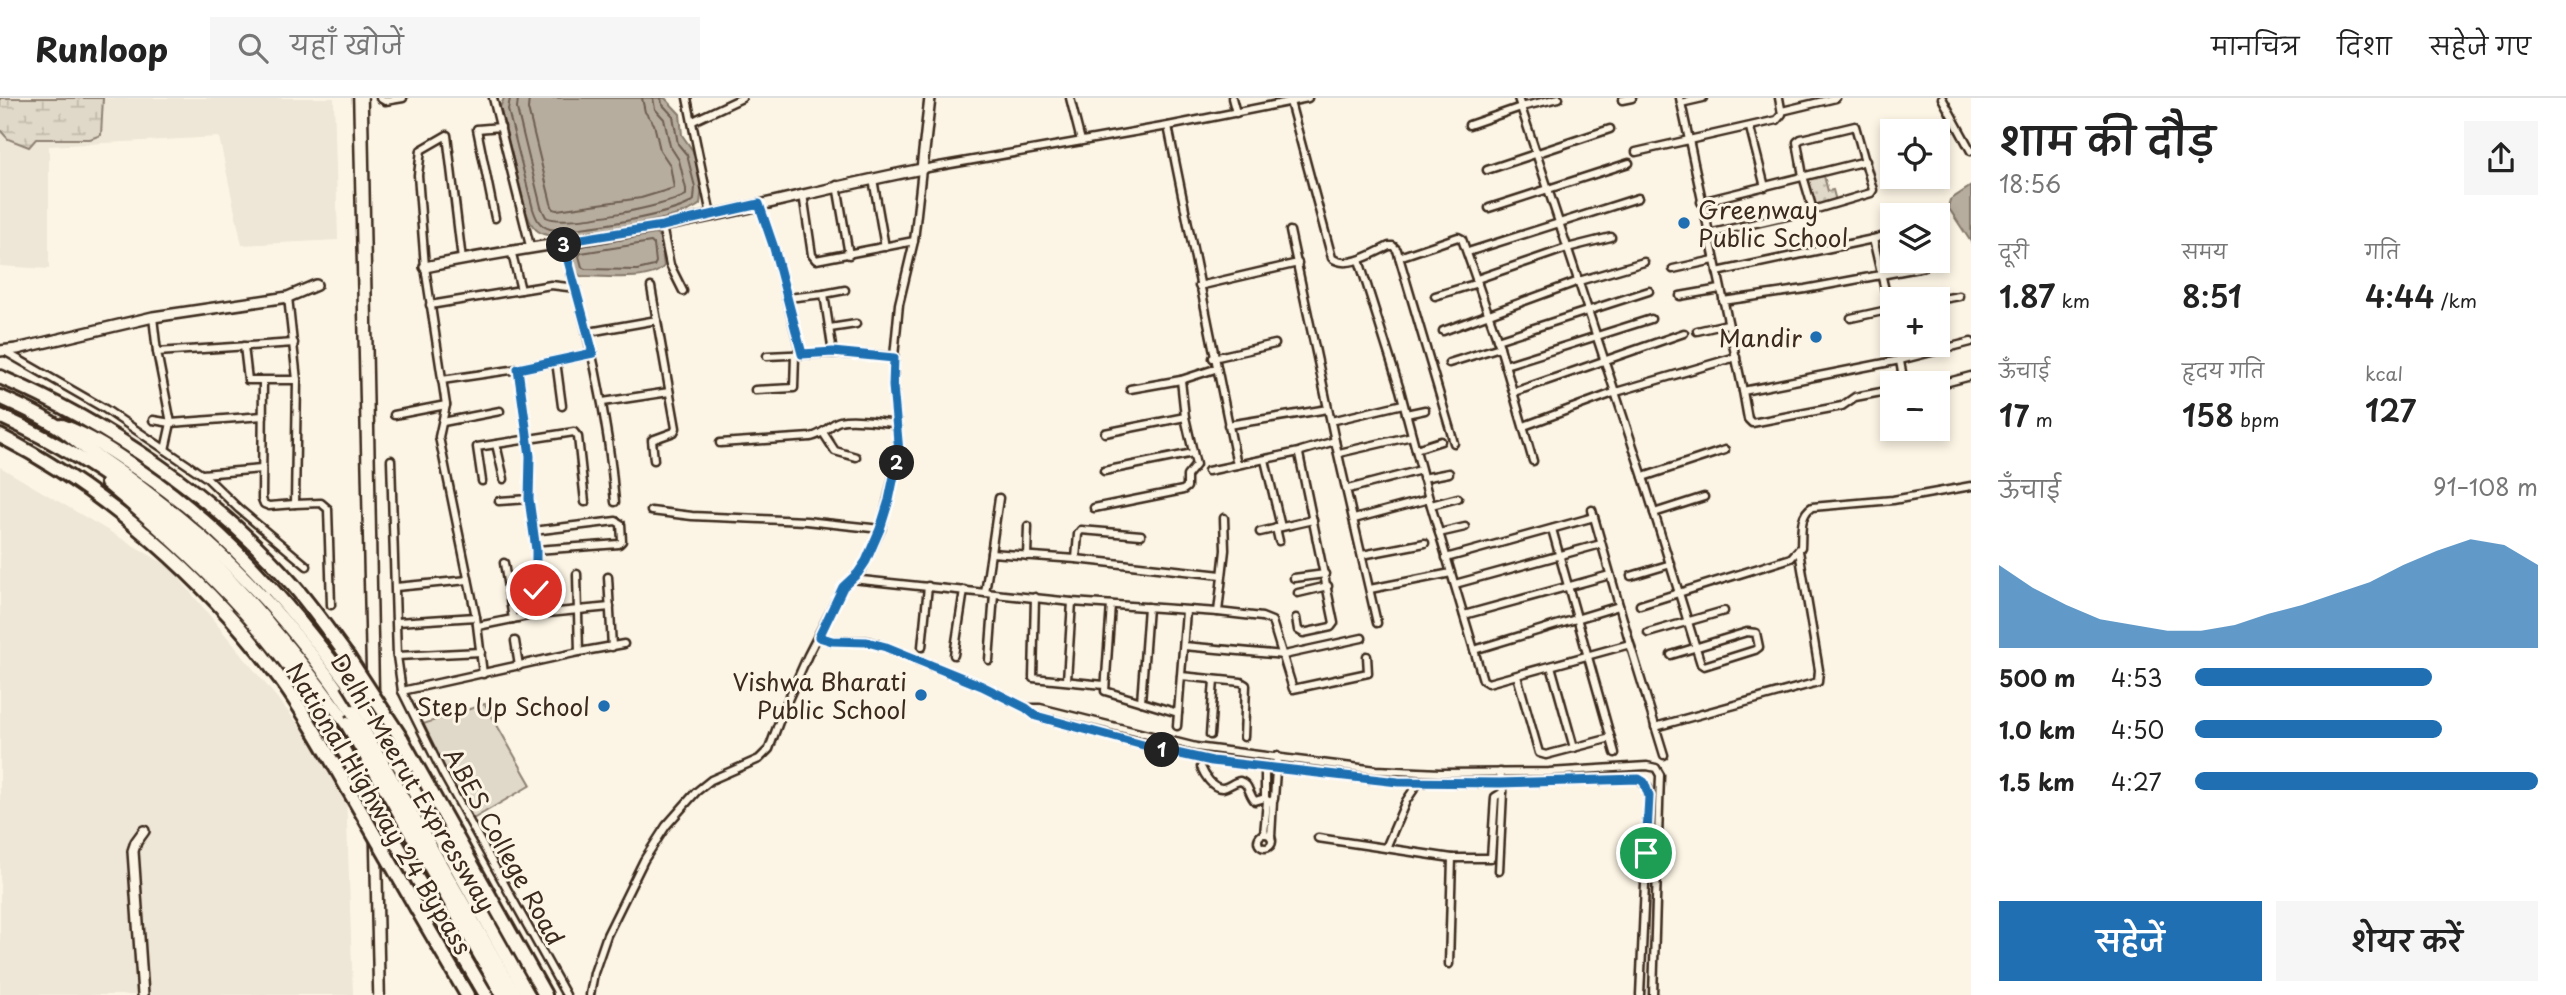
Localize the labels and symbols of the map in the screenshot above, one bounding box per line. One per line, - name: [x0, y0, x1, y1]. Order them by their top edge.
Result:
- place label: Greenway Public School: [1698, 191, 1848, 255]
- marker: Greenway Public School: [1676, 215, 1692, 231]
- pin: 3: [546, 228, 582, 262]
- place label: Mandir: [1719, 319, 1802, 355]
- marker: Mandir: [1808, 329, 1824, 345]
- pin: 2: [880, 446, 914, 480]
- pin: [506, 560, 566, 620]
- street label: Delhi-Meerut Expressway: [323, 646, 505, 918]
- street label: National Highway 24 Bypass: [278, 655, 482, 961]
- place label: Vishwa Bharati Public School: [732, 663, 907, 727]
- marker: Vishwa Bharati Public School: [913, 687, 929, 703]
- place label: Step Up School: [417, 688, 590, 724]
- marker: Step Up School: [596, 698, 612, 714]
- pin: 1: [1144, 732, 1180, 768]
- street label: ABES College Road: [436, 741, 574, 951]
- pin: [1616, 823, 1676, 883]

